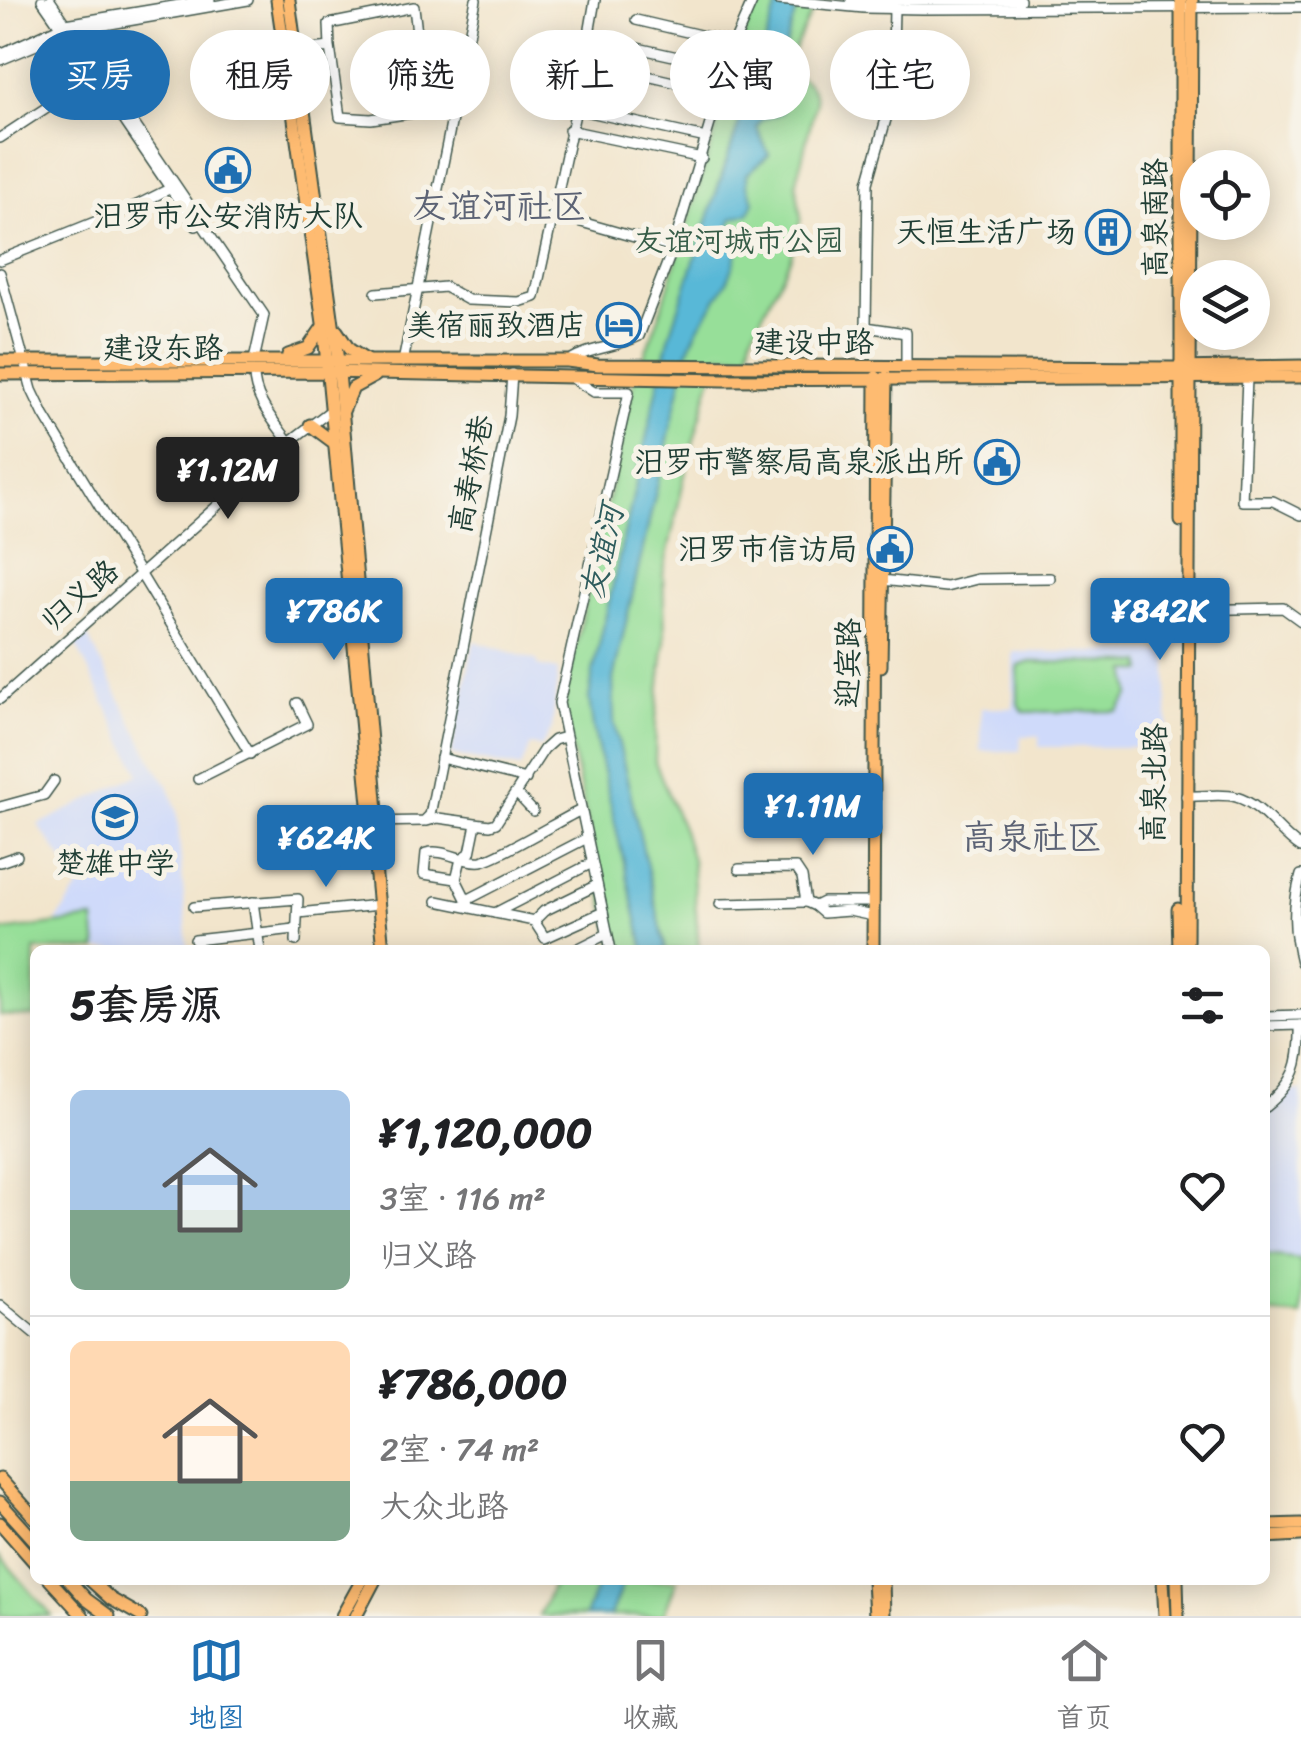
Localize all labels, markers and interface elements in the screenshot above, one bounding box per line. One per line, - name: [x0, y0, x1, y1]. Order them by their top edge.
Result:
- chip: 买房: [30, 30, 170, 120]
- chip: 租房: [190, 30, 330, 120]
- chip: 筛选: [350, 30, 490, 120]
- chip: 新上: [510, 30, 650, 120]
- chip: 公寓: [670, 30, 810, 120]
- chip: 住宅: [830, 30, 970, 120]
- public building icon: 汨罗市公安消防大队: [205, 147, 251, 193]
- map controls: [1180, 150, 1270, 350]
- button: locate: [1180, 150, 1270, 240]
- street label: 高泉南路: [1128, 158, 1182, 278]
- district label: 友谊河社区: [411, 175, 587, 237]
- place label: 汨罗市公安消防大队: [93, 189, 363, 243]
- place label: 天恒生活广场: [896, 205, 1076, 259]
- building icon: 天恒生活广场: [1085, 209, 1131, 255]
- park label: 友谊河城市公园: [634, 214, 844, 268]
- button: layers: [1180, 260, 1270, 350]
- place label: 美宿丽致酒店: [406, 298, 586, 352]
- hotel icon: 美宿丽致酒店: [596, 302, 642, 348]
- street label: 建设中路: [754, 315, 874, 369]
- street label: 建设东路: [103, 321, 223, 375]
- street label: 高寿桥巷: [433, 410, 509, 538]
- place label: 汨罗市警察局高泉派出所: [634, 435, 964, 489]
- pin: ¥1.12M: [147, 437, 309, 522]
- public building icon: 汨罗市警察局高泉派出所: [974, 439, 1020, 485]
- text: ¥1.12M: [178, 441, 278, 498]
- water label: 友谊河: [563, 494, 642, 605]
- place label: 汨罗市信访局: [678, 522, 858, 576]
- public building icon: 汨罗市信访局: [867, 526, 913, 572]
- street label: 归义路: [28, 545, 132, 645]
- pin: ¥786K: [264, 578, 404, 663]
- pin: ¥842K: [1090, 578, 1230, 663]
- text: ¥786K: [288, 582, 380, 639]
- text: ¥842K: [1113, 582, 1207, 639]
- street label: 迎宾路: [820, 618, 876, 708]
- street label: 高泉北路: [1126, 723, 1182, 843]
- pin: ¥1.11M: [732, 773, 894, 858]
- text: ¥1.11M: [766, 777, 860, 834]
- school or university icon: 楚雄中学: [92, 794, 138, 840]
- pin: ¥624K: [256, 805, 396, 890]
- district label: 高泉社区: [962, 806, 1102, 868]
- text: ¥624K: [279, 809, 373, 866]
- place label: 楚雄中学: [55, 836, 175, 890]
- text: 5套房源: [70, 968, 222, 1042]
- icon: filters: [1175, 978, 1230, 1033]
- text: ¥1,120,000: [380, 1096, 592, 1170]
- icon: home: [150, 1130, 270, 1250]
- icon: heart: [1175, 1163, 1230, 1218]
- text: 3室 · 116 m²: [380, 1170, 546, 1227]
- text: 归义路: [380, 1227, 476, 1284]
- text: ¥786,000: [380, 1347, 567, 1421]
- icon: home: [150, 1381, 270, 1501]
- icon: heart: [1175, 1414, 1230, 1469]
- text: 2室 · 74 m²: [380, 1421, 539, 1478]
- text: 大众北路: [380, 1478, 508, 1535]
- tab: 地图: [189, 1633, 245, 1742]
- tab: 收藏: [622, 1633, 678, 1742]
- tab: 首页: [1056, 1633, 1112, 1742]

